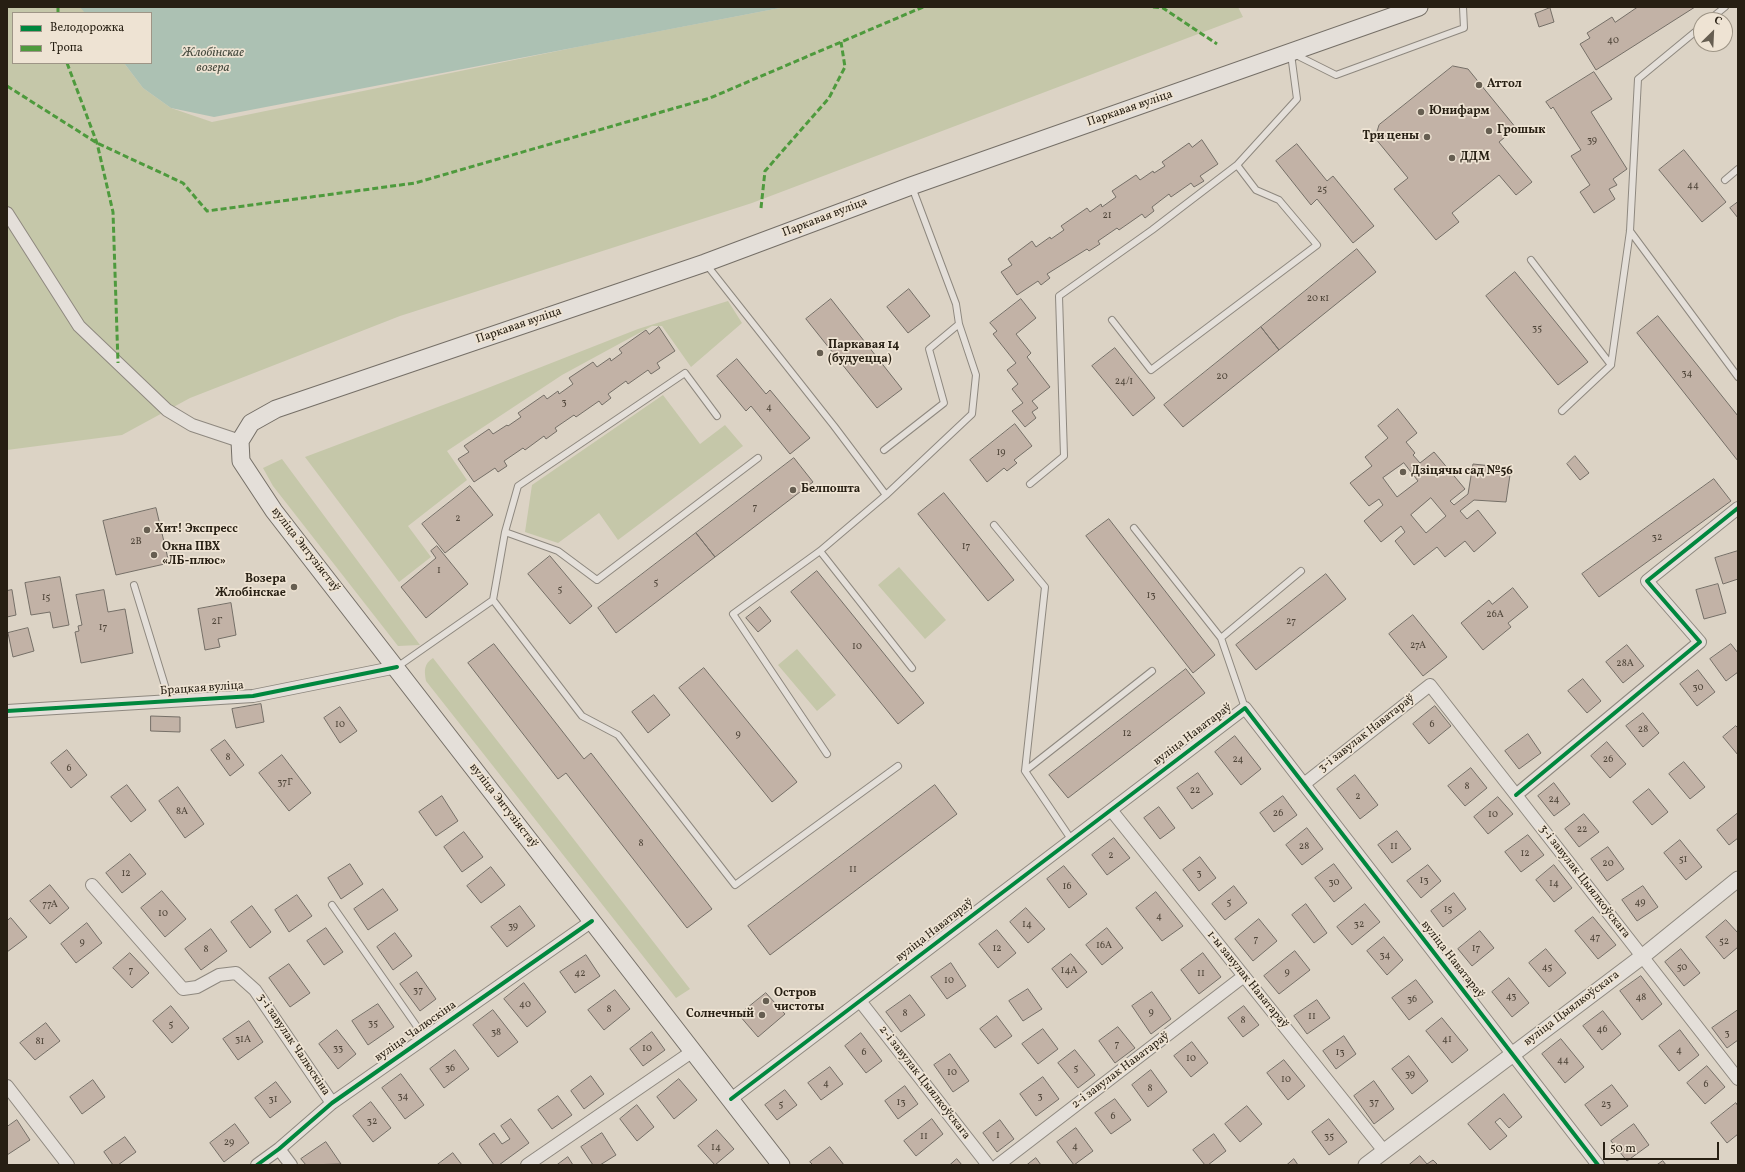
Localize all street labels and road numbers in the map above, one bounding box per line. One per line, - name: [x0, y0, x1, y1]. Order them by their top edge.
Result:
- street label: Паркавая вуліца: [1085, 88, 1175, 130]
- street label: Паркавая вуліца: [781, 195, 869, 241]
- street label: Паркавая вуліца: [474, 305, 564, 347]
- street label: вуліца Энтузіястаў: [268, 505, 342, 595]
- street label: Брацкая вуліца: [160, 679, 244, 699]
- street label: 3-і завулак Наватараў: [1316, 692, 1418, 776]
- street label: вуліца Наватараў: [1151, 701, 1235, 769]
- street label: вуліца Энтузіястаў: [466, 761, 540, 851]
- street label: 3-і завулак Цыялкоўскага: [1535, 822, 1633, 942]
- street label: вуліца Наватараў: [893, 896, 977, 966]
- street label: вуліца Наватараў: [1417, 918, 1487, 1002]
- street label: 1-ы завулак Наватараў: [1203, 928, 1291, 1032]
- street label: вуліца Цыялкоўскага: [1521, 968, 1623, 1050]
- street label: 3-і завулак Чалюскіна: [253, 991, 333, 1099]
- street label: вуліца Чалюскіна: [372, 998, 460, 1066]
- street label: 2-і завулак Цыялкоўскага: [875, 1023, 973, 1143]
- street label: 2-і завулак Наватараў: [1069, 1030, 1173, 1112]

